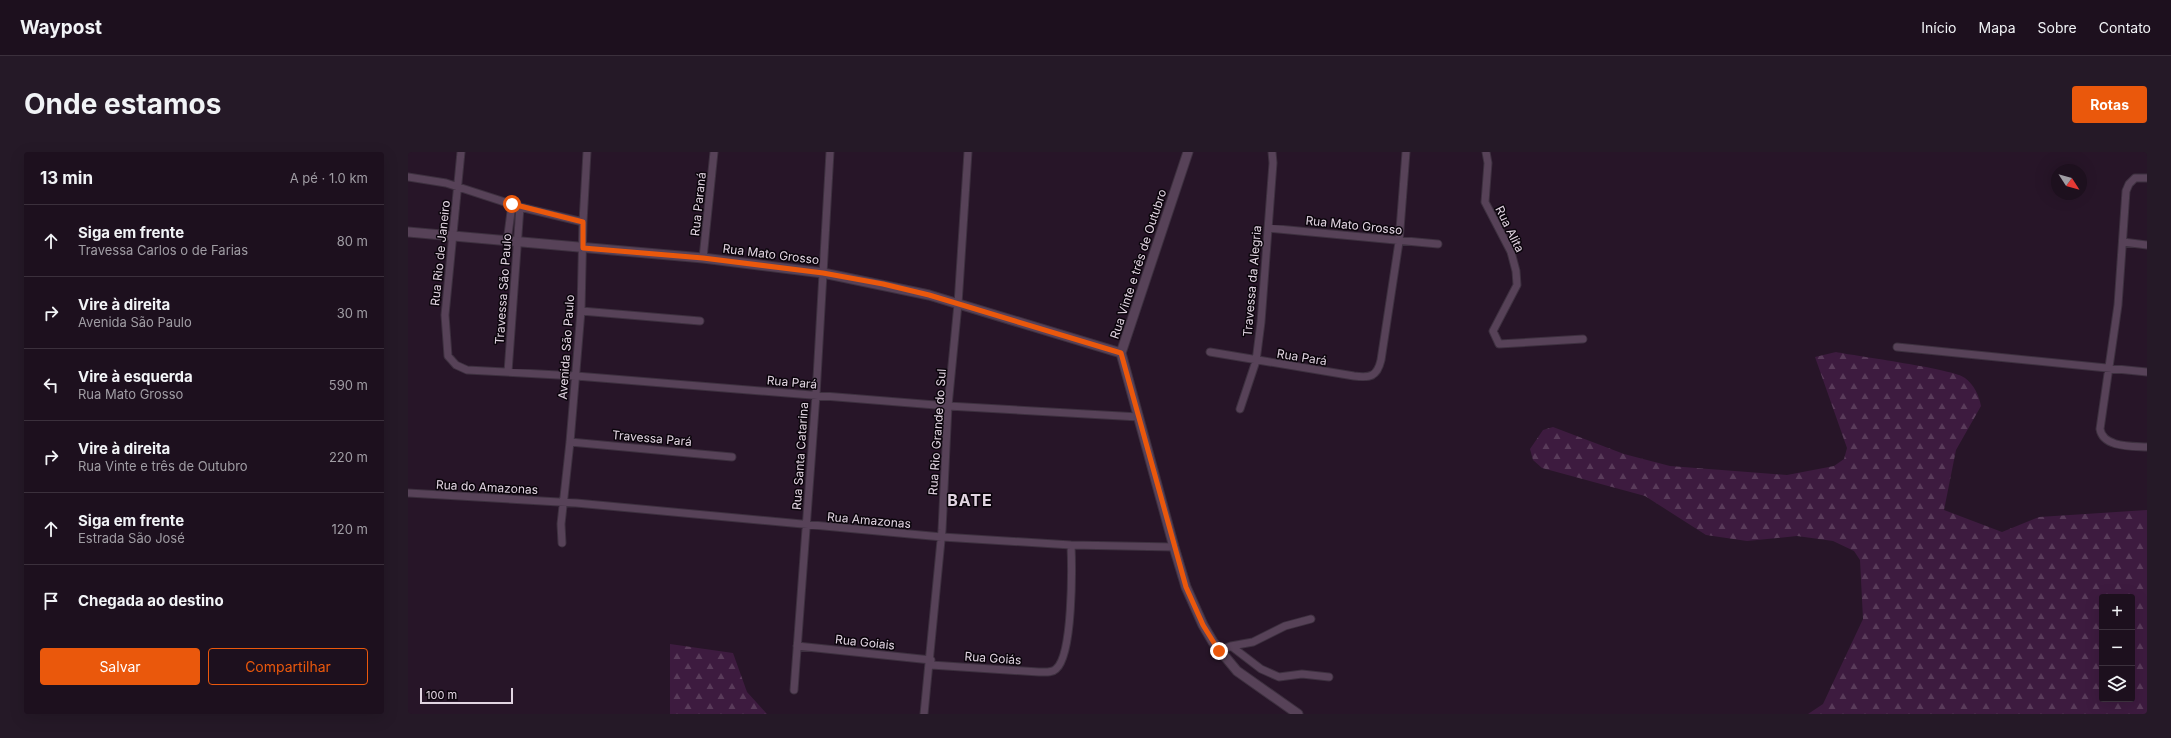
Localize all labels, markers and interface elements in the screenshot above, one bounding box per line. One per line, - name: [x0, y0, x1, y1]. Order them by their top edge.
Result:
- text: Waypost: [20, 16, 102, 39]
- text: Início: [1921, 19, 1957, 36]
- text: Mapa: [1979, 19, 2016, 36]
- text: Sobre: [2038, 19, 2077, 36]
- text: Contato: [2099, 19, 2151, 36]
- button: Rotas: [2072, 86, 2147, 123]
- text: Onde estamos: [24, 87, 221, 121]
- north arrow: [2051, 164, 2087, 200]
- text: 13 min: [40, 168, 93, 188]
- text: A pé · 1.0 km: [290, 170, 368, 186]
- street label: Rua Paraná: [687, 171, 709, 237]
- street label: Rua Vinte e três de Outubro: [1107, 187, 1169, 341]
- route start: [503, 195, 521, 213]
- street label: Rua Rio de Janeiro: [427, 200, 453, 306]
- street label: Rua Alita: [1492, 203, 1528, 255]
- street label: Rua Mato Grosso: [1305, 212, 1403, 238]
- text: Siga em frente: [78, 223, 184, 242]
- street label: Travessa da Alegria: [1240, 225, 1264, 337]
- icon: ahead: [40, 230, 62, 252]
- text: 80 m: [337, 233, 368, 249]
- street label: Travessa São Paulo: [492, 233, 514, 345]
- street label: Rua Mato Grosso: [722, 241, 820, 267]
- text: Travessa Carlos o de Farias: [78, 242, 248, 258]
- street label: Avenida São Paulo: [555, 294, 577, 400]
- text: Vire à direita: [78, 295, 170, 314]
- icon: right: [40, 302, 62, 324]
- text: 30 m: [337, 305, 368, 321]
- text: Avenida São Paulo: [78, 314, 192, 330]
- street label: Rua Pará: [1276, 346, 1328, 368]
- text: Vire à esquerda: [78, 367, 193, 386]
- street label: Rua Rio Grande do Sul: [925, 368, 949, 496]
- street label: Rua Pará: [766, 372, 818, 392]
- icon: left: [40, 374, 62, 396]
- text: 590 m: [329, 377, 368, 393]
- text: Rua Mato Grosso: [78, 386, 183, 402]
- street label: Rua Santa Catarina: [789, 401, 811, 511]
- street label: Travessa Pará: [611, 427, 693, 449]
- text: Vire à direita: [78, 439, 170, 458]
- icon: right: [40, 446, 62, 468]
- text: 220 m: [329, 449, 368, 465]
- text: Rua Vinte e três de Outubro: [78, 458, 248, 474]
- street label: Rua do Amazonas: [436, 477, 538, 497]
- district label: BATE: [947, 490, 993, 510]
- street label: Rua Amazonas: [826, 509, 912, 531]
- text: Siga em frente: [78, 511, 184, 530]
- icon: ahead: [40, 518, 62, 540]
- text: 120 m: [332, 521, 368, 537]
- text: Estrada São José: [78, 530, 185, 546]
- icon: arrive: [40, 590, 62, 612]
- text: Chegada ao destino: [78, 591, 224, 610]
- map controls: [2099, 594, 2135, 702]
- button: +: [2099, 594, 2135, 630]
- button: −: [2099, 630, 2135, 666]
- street label: Rua Goiais: [834, 631, 896, 653]
- route end: [1210, 642, 1228, 660]
- button: Salvar: [40, 648, 200, 685]
- button: Compartilhar: [208, 648, 368, 685]
- street label: Rua Goiás: [964, 649, 1022, 667]
- button: layers: [2099, 666, 2135, 702]
- scale bar: [420, 686, 513, 705]
- text: 100 m: [426, 688, 457, 702]

